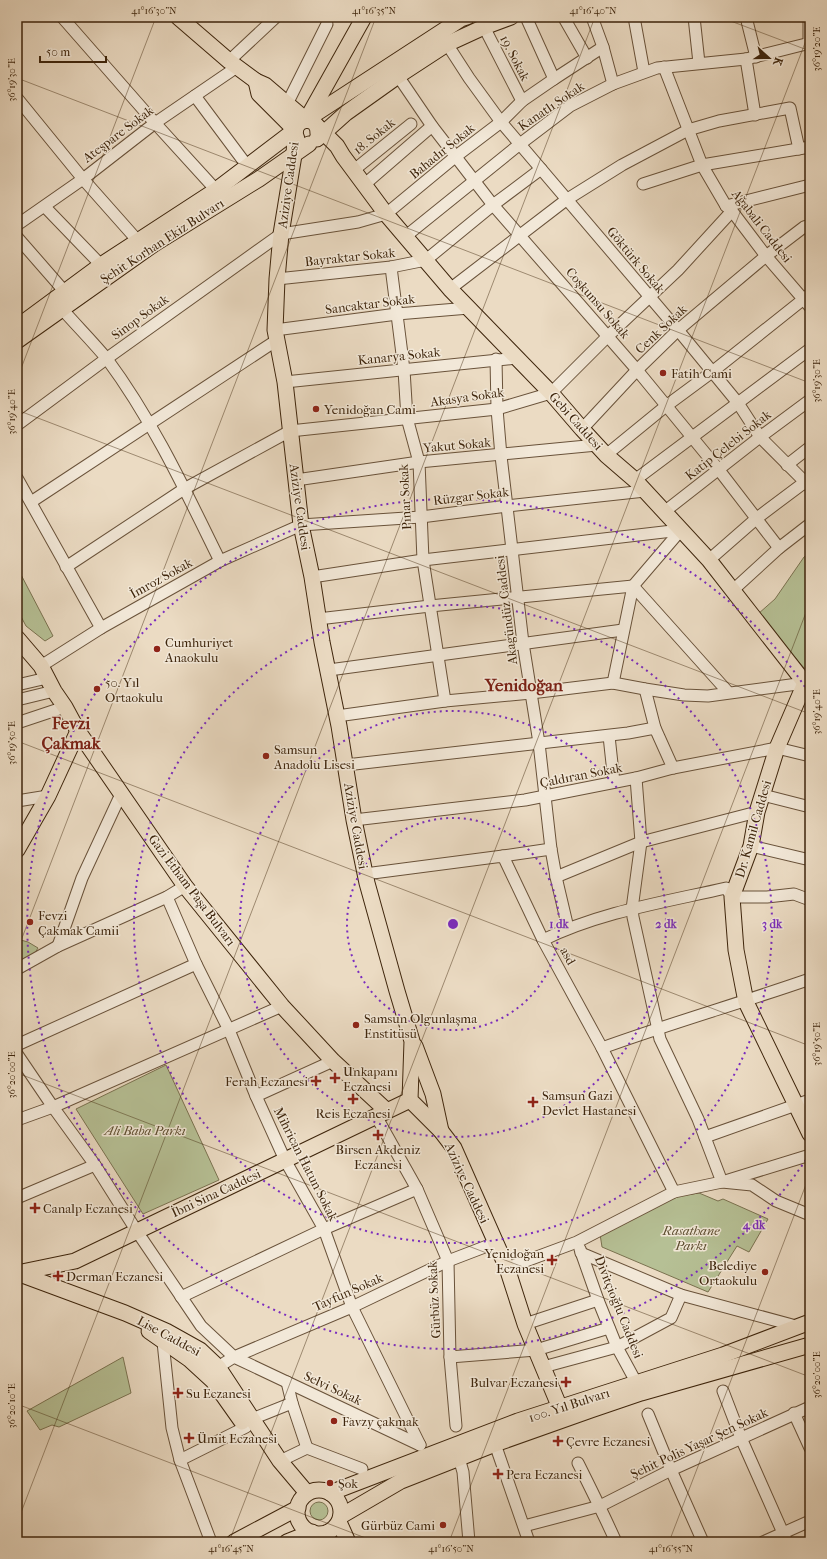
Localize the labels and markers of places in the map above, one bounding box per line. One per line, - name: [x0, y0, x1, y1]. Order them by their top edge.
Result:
- place label: Fatih Cami: [671, 366, 732, 381]
- marker: Fatih Cami: [658, 368, 668, 378]
- place label: Yenidoğan Cami: [323, 402, 416, 417]
- marker: Yenidoğan Cami: [311, 404, 321, 414]
- place label: Cumhuriyet Anaokulu: [164, 635, 234, 665]
- marker: Cumhuriyet Anaokulu: [152, 644, 162, 654]
- place label: 50. Yıl Ortaokulu: [105, 675, 164, 705]
- marker: 50. Yıl Ortaokulu: [92, 684, 102, 694]
- place label: Samsun Anadolu Lisesi: [273, 742, 355, 772]
- marker: Samsun Anadolu Lisesi: [261, 751, 271, 761]
- place label: Fevzi Çakmak Camii: [38, 908, 119, 938]
- marker: Fevzi Çakmak Camii: [25, 917, 35, 927]
- centre of rings: [446, 917, 460, 931]
- place label: Samsun Olgunlaşma Enstitüsü: [364, 1011, 478, 1041]
- marker: Samsun Olgunlaşma Enstitüsü: [351, 1020, 361, 1030]
- place label: Unkapanı Eczanesi: [343, 1064, 398, 1094]
- marker: Unkapanı Eczanesi: [330, 1073, 340, 1083]
- place label: Ferah Eczanesi: [225, 1074, 308, 1089]
- marker: Ferah Eczanesi: [311, 1076, 321, 1086]
- place label: Samsun Gazi Devlet Hastanesi: [542, 1088, 636, 1118]
- marker: Reis Eczanesi: [348, 1094, 358, 1104]
- marker: Samsun Gazi Devlet Hastanesi: [527, 1096, 539, 1108]
- place label: Reis Eczanesi: [315, 1106, 391, 1121]
- marker: Birsen Akdeniz Eczanesi: [373, 1130, 383, 1140]
- place label: Birsen Akdeniz Eczanesi: [336, 1142, 421, 1172]
- place label: Canalp Eczanesi: [43, 1201, 133, 1216]
- marker: Canalp Eczanesi: [30, 1203, 40, 1213]
- place label: Yenidoğan Eczanesi: [483, 1246, 544, 1276]
- marker: Yenidoğan Eczanesi: [547, 1255, 557, 1265]
- place label: Belediye Ortaokulu: [699, 1258, 758, 1288]
- marker: Belediye Ortaokulu: [760, 1267, 770, 1277]
- place label: Derman Eczanesi: [66, 1269, 163, 1284]
- marker: Derman Eczanesi: [53, 1271, 63, 1281]
- place label: Bulvar Eczanesi: [470, 1375, 558, 1390]
- marker: Bulvar Eczanesi: [561, 1377, 571, 1387]
- place label: Su Eczanesi: [186, 1386, 251, 1401]
- marker: Su Eczanesi: [173, 1388, 183, 1398]
- place label: Favzy çakmak: [342, 1414, 419, 1430]
- marker: Favzy çakmak: [329, 1416, 339, 1426]
- place label: Ümit Eczanesi: [197, 1431, 277, 1446]
- marker: Ümit Eczanesi: [184, 1433, 194, 1443]
- place label: Çevre Eczanesi: [566, 1434, 650, 1449]
- marker: Çevre Eczanesi: [553, 1436, 563, 1446]
- place label: Pera Eczanesi: [506, 1467, 582, 1482]
- marker: Pera Eczanesi: [493, 1469, 503, 1479]
- place label: Şok: [338, 1476, 358, 1491]
- marker: Şok: [325, 1478, 335, 1488]
- place label: Gürbüz Cami: [361, 1518, 435, 1533]
- marker: Gürbüz Cami: [438, 1520, 448, 1530]

